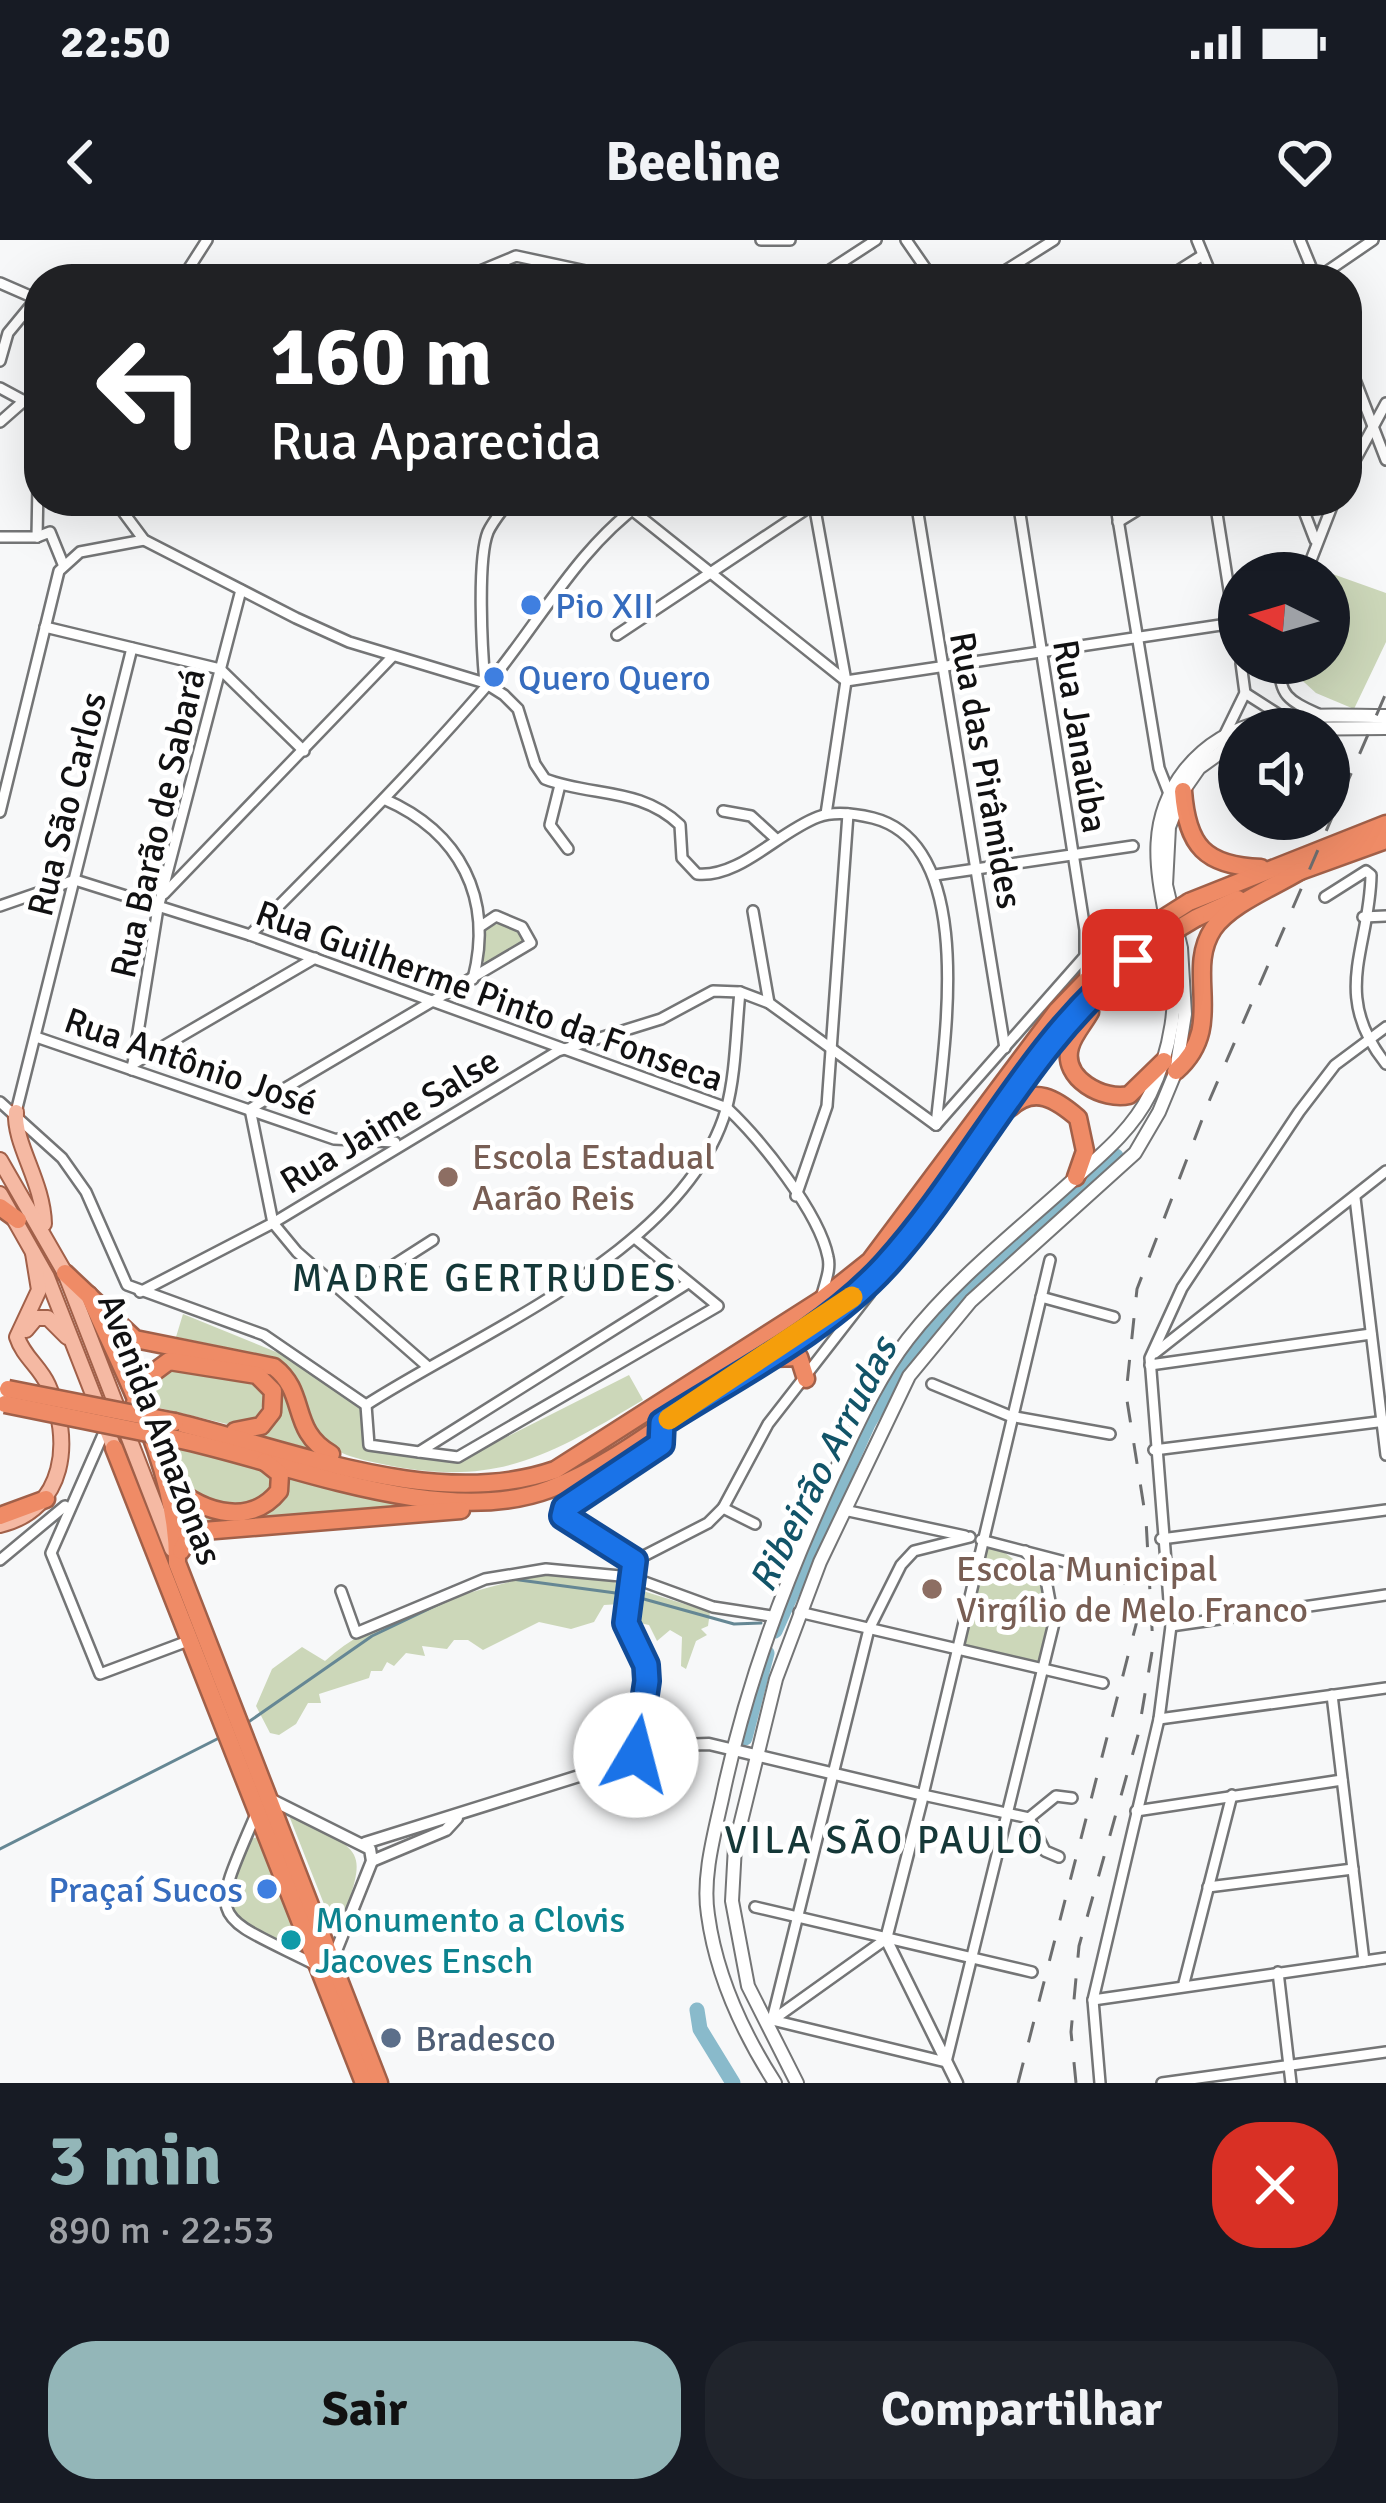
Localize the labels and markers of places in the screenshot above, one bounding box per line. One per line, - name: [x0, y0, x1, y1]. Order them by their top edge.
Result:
- place label: Pio XII: [555, 584, 654, 629]
- marker: Pio XII: [518, 592, 544, 618]
- place label: Quero Quero: [518, 656, 711, 701]
- marker: Quero Quero: [481, 664, 507, 690]
- pin: [1082, 909, 1184, 1011]
- place label: Escola Estadual Aarão Reis: [472, 1135, 715, 1221]
- marker: Escola Estadual Aarão Reis: [435, 1164, 461, 1190]
- place label: Escola Municipal Virgílio de Melo Franco: [956, 1547, 1308, 1633]
- marker: Escola Municipal Virgílio de Melo Franco: [919, 1576, 945, 1602]
- place label: Praçaí Sucos: [48, 1868, 243, 1913]
- marker: Praçaí Sucos: [254, 1876, 280, 1902]
- place label: Monumento a Clovis Jacoves Ensch: [315, 1898, 625, 1984]
- marker: Monumento a Clovis Jacoves Ensch: [278, 1927, 304, 1953]
- place label: Bradesco: [415, 2017, 556, 2062]
- marker: Bradesco: [378, 2025, 404, 2051]

